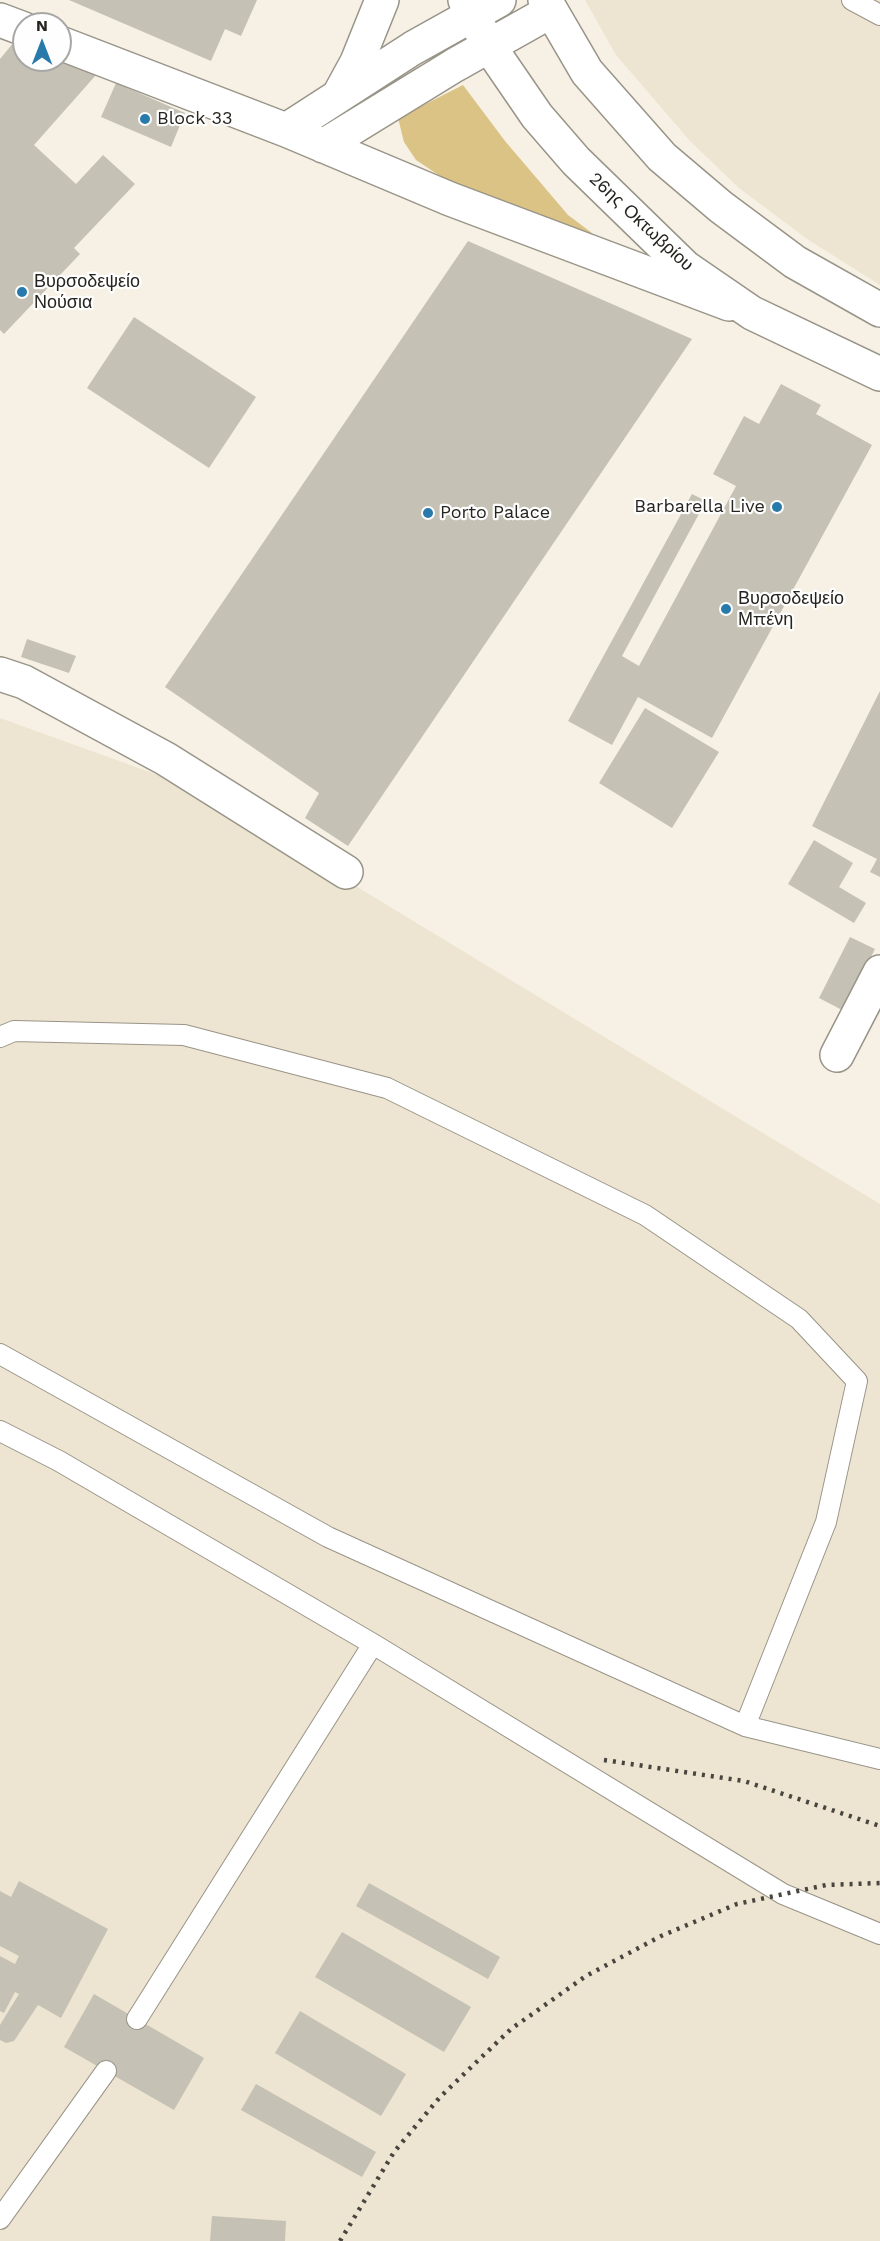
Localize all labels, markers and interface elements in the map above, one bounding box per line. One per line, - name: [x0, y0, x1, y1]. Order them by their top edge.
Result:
- north arrow: [12, 12, 72, 72]
- text: N: [36, 16, 48, 35]
- place label: Block 33: [157, 108, 232, 130]
- marker: Block 33: [138, 112, 152, 126]
- street label: 26ης Οκτωβρίου: [584, 168, 698, 276]
- place label: Βυρσοδεψείο Νούσια: [34, 271, 140, 314]
- marker: Βυρσοδεψείο Νούσια: [15, 285, 29, 299]
- place label: Barbarella Live: [634, 496, 765, 518]
- marker: Barbarella Live: [770, 500, 784, 514]
- place label: Porto Palace: [440, 502, 550, 524]
- marker: Porto Palace: [421, 506, 435, 520]
- place label: Βυρσοδεψείο Μπένη: [738, 588, 844, 630]
- marker: Βυρσοδεψείο Μπένη: [719, 602, 733, 616]

